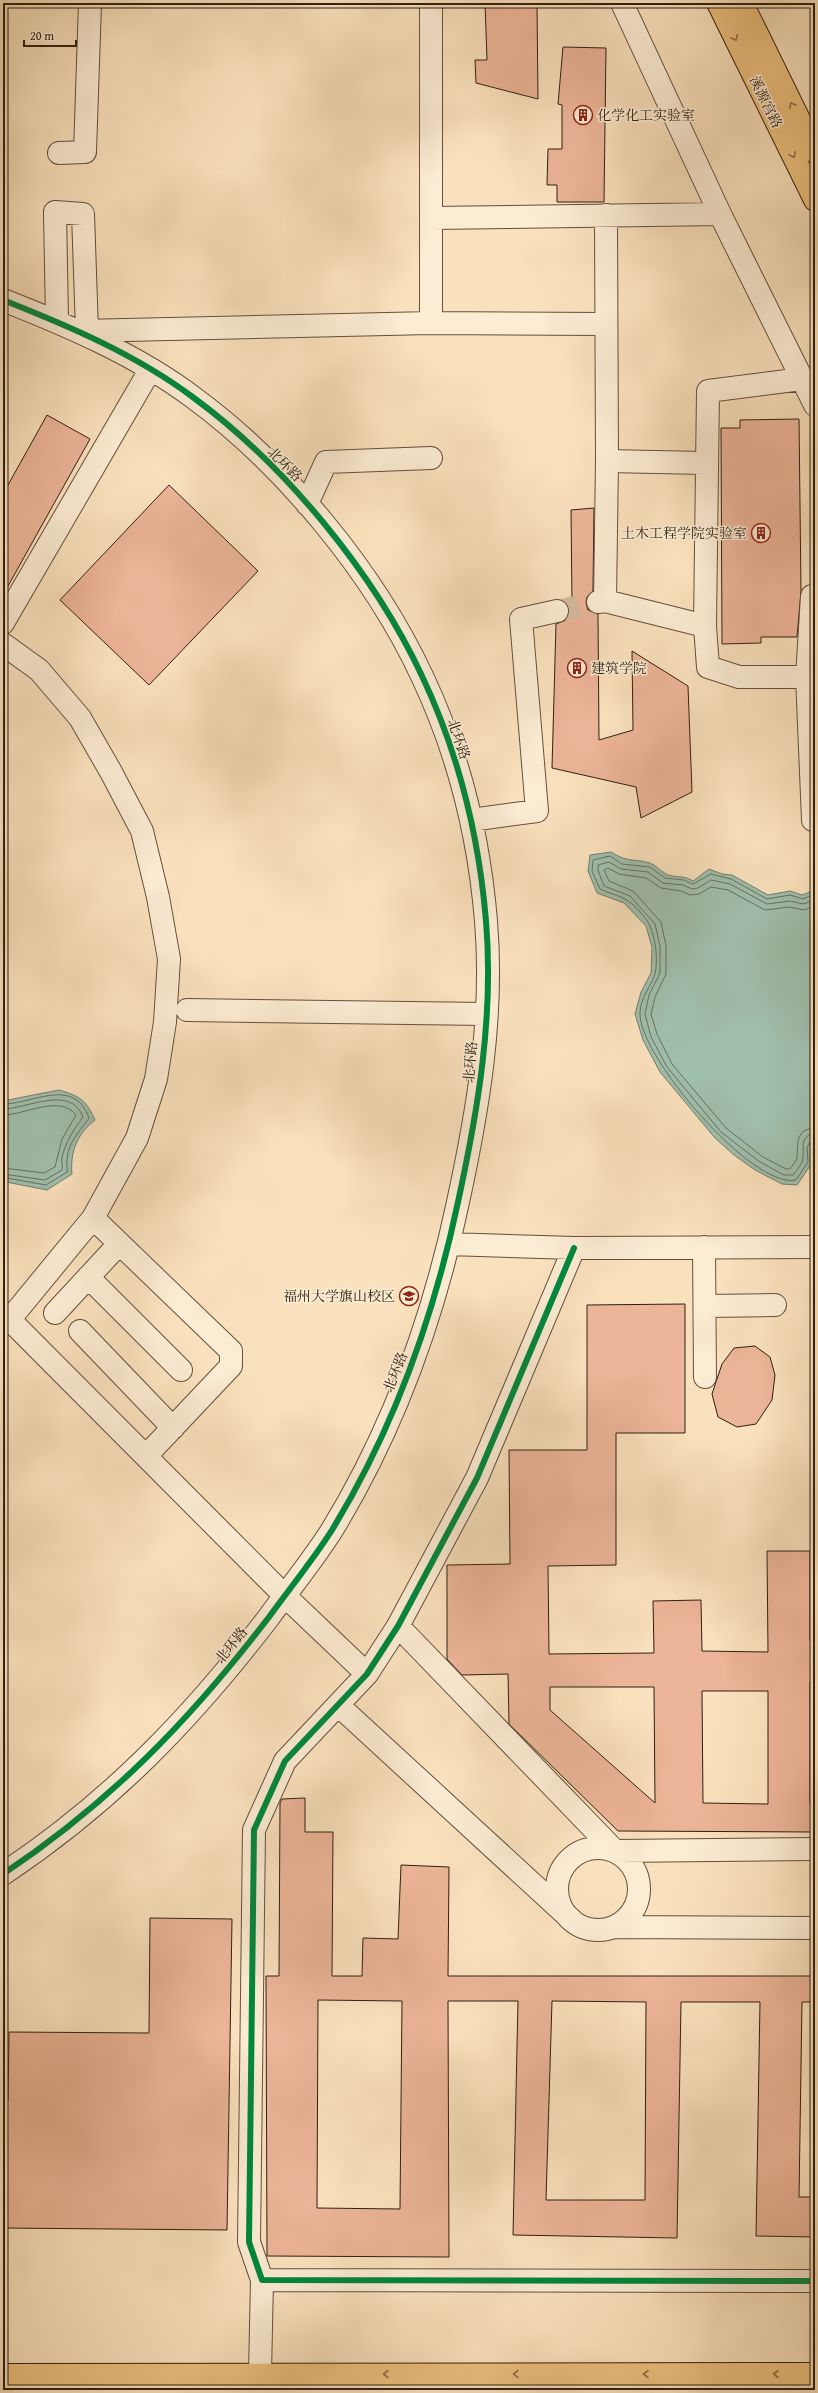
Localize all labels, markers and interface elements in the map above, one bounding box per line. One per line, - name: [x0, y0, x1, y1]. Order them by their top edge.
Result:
- scale bar: [24, 22, 76, 48]
- text: 20 m: [30, 27, 54, 44]
- one-way arrow: [730, 34, 738, 41]
- street label: 溪源宫路: [745, 72, 787, 132]
- one-way arrow: [789, 102, 796, 109]
- building icon: 化学化工实验室: [572, 104, 594, 126]
- place label: 化学化工实验室: [597, 105, 695, 125]
- one-way arrow: [788, 150, 795, 158]
- street label: 北环路: [263, 442, 307, 486]
- building icon: 土木工程学院实验室: [750, 522, 772, 544]
- place label: 土木工程学院实验室: [621, 523, 747, 543]
- building icon: 建筑学院: [566, 657, 588, 679]
- place label: 建筑学院: [591, 658, 647, 678]
- street label: 北环路: [443, 716, 475, 762]
- street label: 北环路: [458, 1040, 482, 1084]
- school or university icon: 福州大学旗山校区: [398, 1285, 420, 1307]
- place label: 福州大学旗山校区: [283, 1286, 395, 1306]
- street label: 北环路: [378, 1349, 412, 1395]
- street label: 北环路: [210, 1622, 252, 1668]
- one-way arrow: [383, 2370, 389, 2378]
- one-way arrow: [513, 2370, 519, 2378]
- one-way arrow: [643, 2370, 649, 2378]
- one-way arrow: [773, 2370, 779, 2378]

